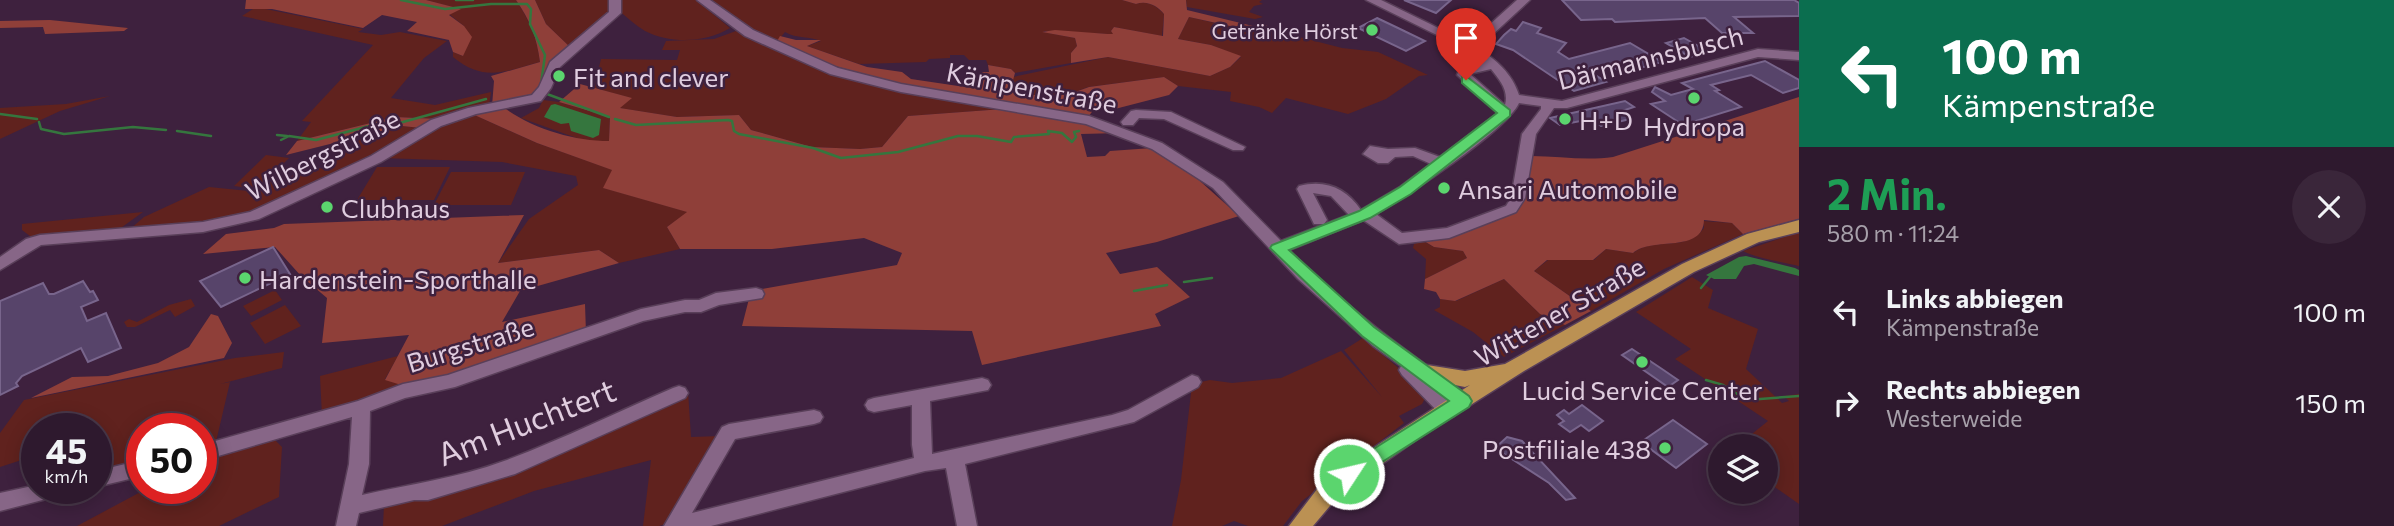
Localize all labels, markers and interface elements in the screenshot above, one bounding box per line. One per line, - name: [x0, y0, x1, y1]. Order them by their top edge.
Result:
- pin: [1436, 8, 1496, 80]
- place label: Getränke Hörst: [1212, 18, 1358, 43]
- icon: arrive: [1447, 19, 1485, 57]
- street label: Därmannsbusch: [1554, 19, 1746, 95]
- marker: Getränke Hörst: [1364, 22, 1380, 38]
- text: 100 m: [1942, 24, 2081, 84]
- icon: left: [1827, 28, 1918, 119]
- street label: Kämpenstraße: [944, 55, 1120, 119]
- place label: Fit and clever: [573, 61, 729, 92]
- marker: Fit and clever: [551, 68, 567, 84]
- text: Kämpenstraße: [1942, 84, 2155, 124]
- marker: Hydropa: [1686, 90, 1702, 106]
- street label: Wilbergstraße: [240, 102, 404, 206]
- place label: H+D: [1579, 104, 1633, 135]
- place label: Hydropa: [1643, 110, 1745, 141]
- marker: H+D: [1557, 111, 1573, 127]
- text: 2 Min.: [1827, 167, 1947, 219]
- button: close: [2292, 170, 2366, 244]
- place label: Ansari Automobile: [1458, 173, 1677, 204]
- marker: Ansari Automobile: [1436, 180, 1452, 196]
- place label: Clubhaus: [341, 192, 450, 223]
- marker: Clubhaus: [319, 199, 335, 215]
- text: 580 m · 11:24: [1827, 219, 1959, 247]
- street label: Wittener Straße: [1469, 250, 1649, 372]
- place label: Hardenstein-Sporthalle: [259, 263, 537, 294]
- marker: Hardenstein-Sporthalle: [237, 270, 253, 286]
- text: Links abbiegen: [1886, 282, 2064, 313]
- icon: left: [1827, 293, 1865, 331]
- text: 100 m: [2293, 296, 2366, 327]
- street label: Burgstraße: [403, 310, 537, 378]
- text: Kämpenstraße: [1886, 313, 2039, 341]
- marker: Lucid Service Center: [1634, 354, 1650, 370]
- street label: Am Huchtert: [431, 369, 621, 473]
- text: Rechts abbiegen: [1886, 373, 2081, 404]
- place label: Lucid Service Center: [1522, 374, 1762, 405]
- icon: right: [1827, 384, 1865, 422]
- text: 150 m: [2295, 387, 2366, 418]
- text: Westerweide: [1886, 404, 2022, 432]
- speed limit sign: 50: [126, 413, 217, 504]
- text: 45: [46, 428, 87, 471]
- place label: Postfiliale 438: [1482, 433, 1651, 464]
- map controls: [1708, 434, 1778, 504]
- button: layers: [1708, 434, 1778, 504]
- position arrow: [1312, 437, 1386, 511]
- marker: Postfiliale 438: [1657, 440, 1673, 456]
- text: km/h: [45, 465, 88, 487]

